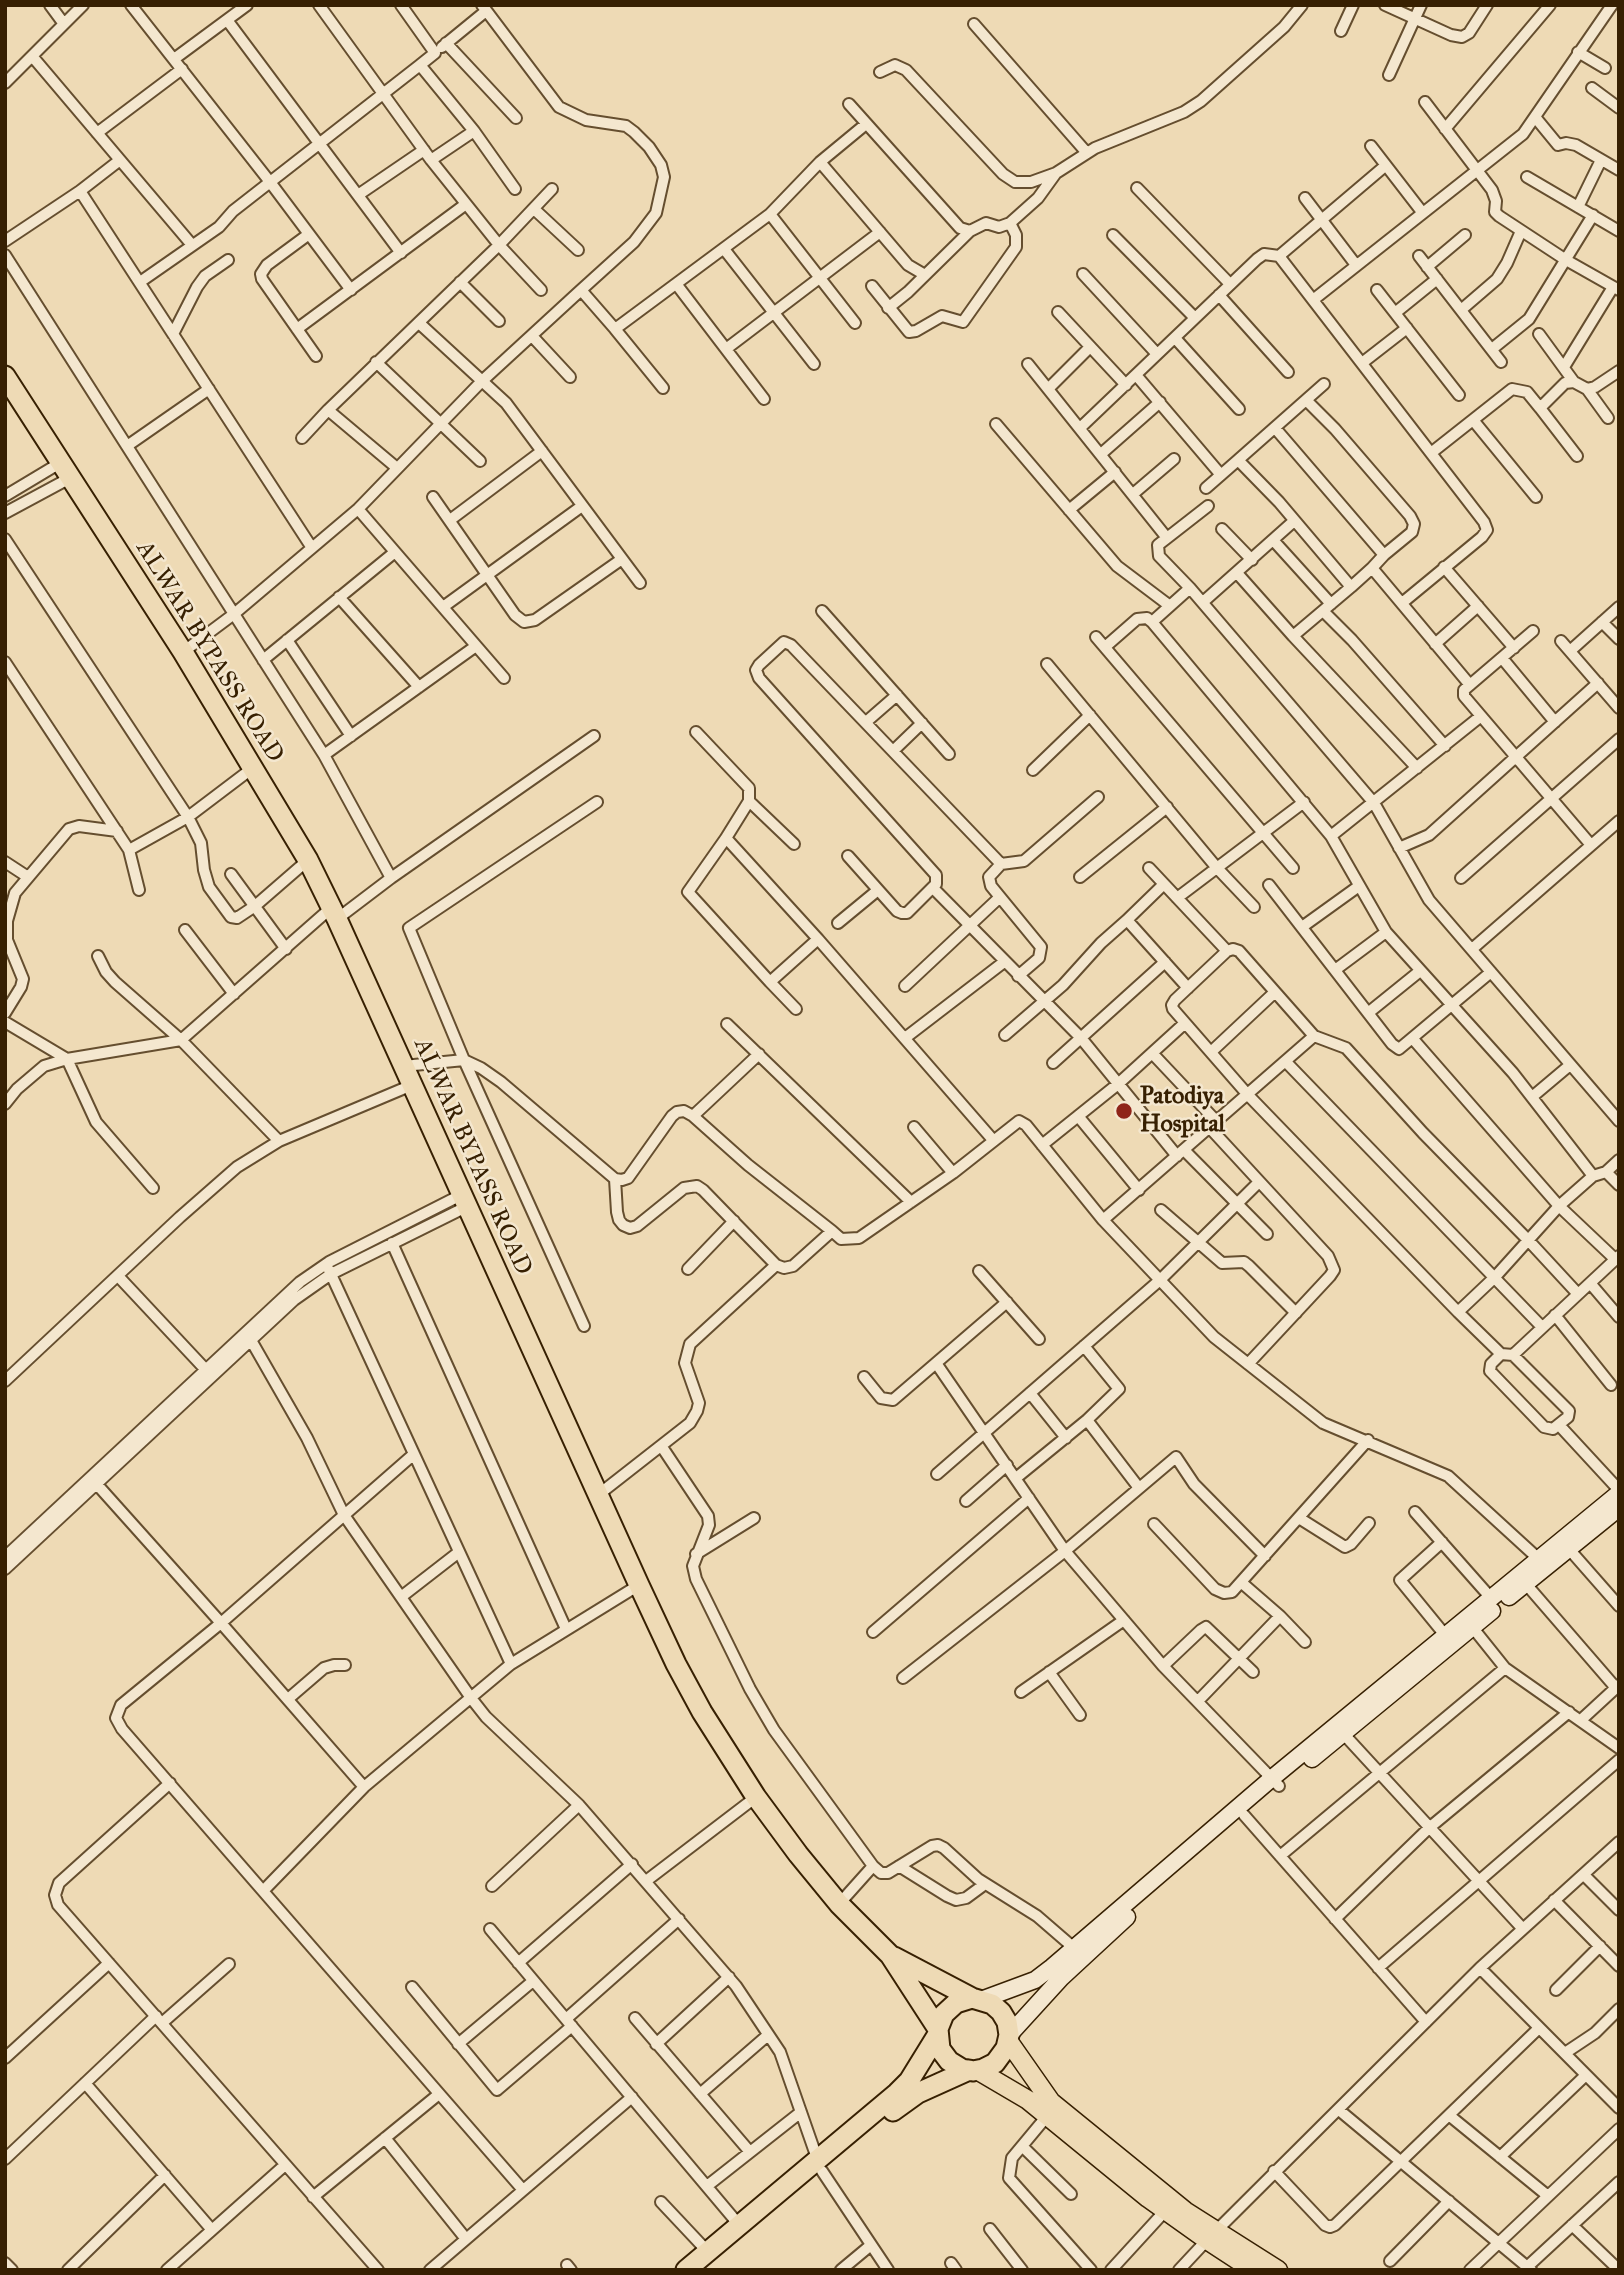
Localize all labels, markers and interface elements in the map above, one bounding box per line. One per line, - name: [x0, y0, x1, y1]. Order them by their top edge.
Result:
- street label: ALWAR BYPASS ROAD: [129, 536, 289, 768]
- street label: ALWAR BYPASS ROAD: [407, 1034, 537, 1280]
- place label: Patodiya Hospital: [1140, 1083, 1225, 1139]
- marker: Patodiya Hospital: [1114, 1101, 1134, 1121]

